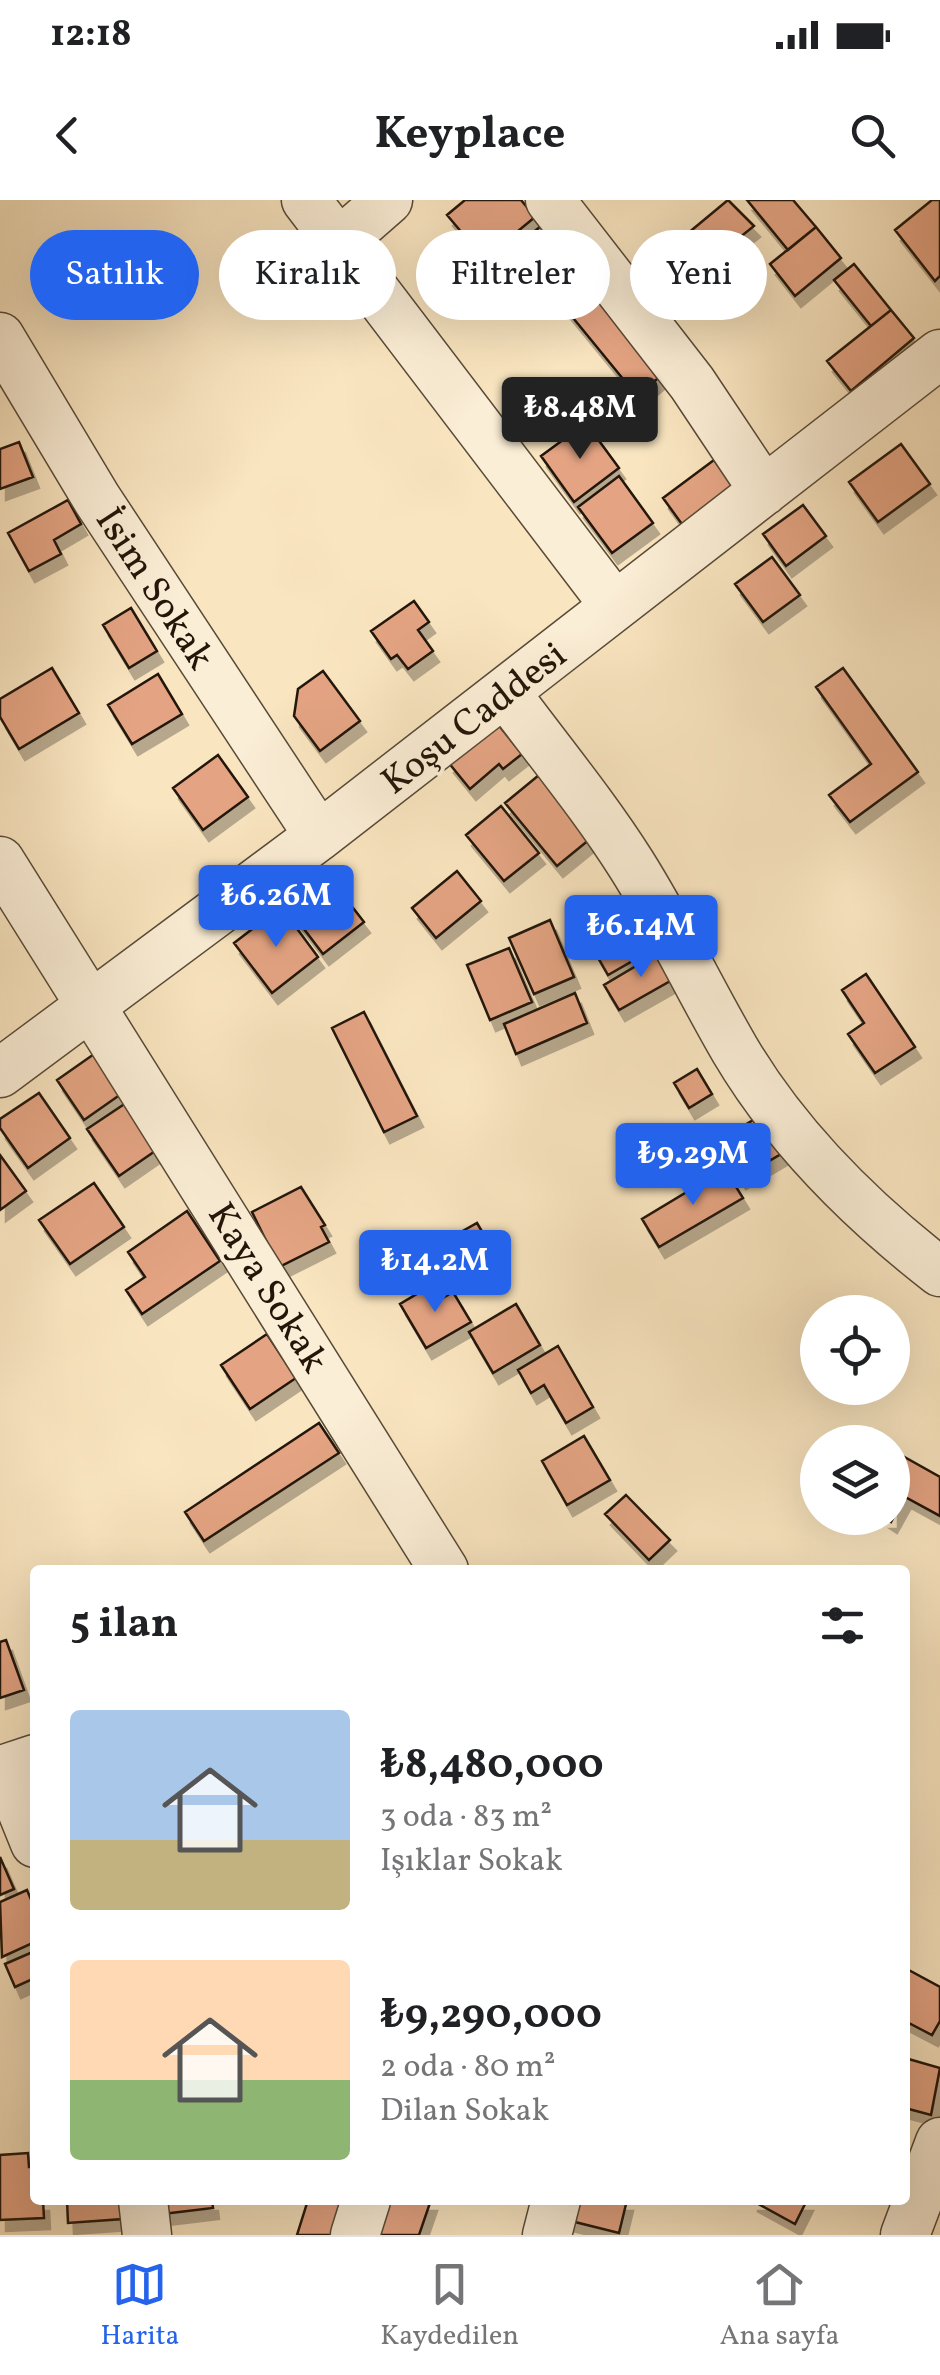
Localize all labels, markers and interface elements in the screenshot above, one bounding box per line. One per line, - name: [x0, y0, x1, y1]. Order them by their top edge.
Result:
- text: 12:18: [50, 9, 132, 62]
- text: Keyplace: [375, 104, 565, 167]
- icon: back: [40, 108, 95, 163]
- icon: search: [845, 108, 900, 163]
- chip: Satılık: [30, 230, 199, 320]
- chip: Kiralık: [219, 230, 396, 320]
- chip: Filtreler: [416, 230, 610, 320]
- chip: Yeni: [630, 230, 767, 320]
- pin: ₺8.48M: [499, 377, 661, 462]
- text: ₺8.48M: [524, 387, 636, 431]
- street label: İsim Sokak: [81, 499, 225, 681]
- street label: Koşu Caddesi: [371, 631, 579, 809]
- pin: ₺6.26M: [195, 865, 357, 950]
- text: ₺6.26M: [221, 875, 331, 919]
- pin: ₺6.14M: [560, 895, 722, 980]
- text: ₺6.14M: [587, 905, 695, 949]
- pin: ₺9.29M: [612, 1123, 774, 1208]
- text: ₺9.29M: [638, 1133, 748, 1177]
- street label: Kaya Sokak: [193, 1193, 339, 1384]
- pin: ₺14.2M: [354, 1230, 516, 1315]
- text: ₺14.2M: [381, 1240, 489, 1284]
- map controls: [800, 1295, 910, 1535]
- button: locate: [800, 1295, 910, 1405]
- button: layers: [800, 1425, 910, 1535]
- text: 5 ilan: [70, 1596, 178, 1655]
- icon: filters: [815, 1598, 870, 1653]
- text: ₺8,480,000: [380, 1737, 604, 1796]
- icon: home: [150, 1750, 270, 1870]
- text: 3 oda · 83 m²: [380, 1796, 552, 1840]
- text: Işıklar Sokak: [380, 1840, 563, 1884]
- text: ₺9,290,000: [380, 1987, 602, 2046]
- icon: home: [150, 2000, 270, 2120]
- text: 2 oda · 80 m²: [380, 2046, 556, 2090]
- text: Dilan Sokak: [380, 2090, 549, 2134]
- tab: Harita: [100, 2257, 179, 2356]
- tab: Kaydedilen: [380, 2257, 519, 2356]
- tab: Ana sayfa: [720, 2257, 840, 2356]

